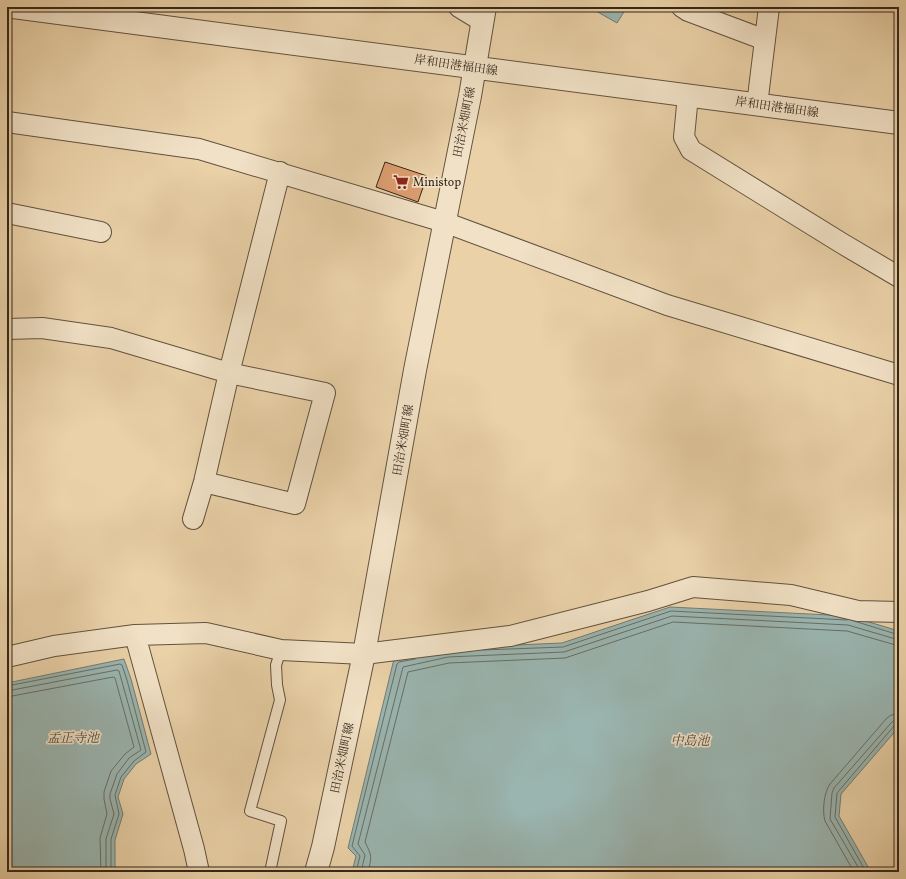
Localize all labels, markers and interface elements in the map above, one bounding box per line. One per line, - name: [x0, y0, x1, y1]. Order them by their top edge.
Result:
- street label: 岸和田港福田線: [413, 52, 499, 80]
- street label: 田治米畑町線: [450, 85, 480, 159]
- street label: 岸和田港福田線: [734, 94, 820, 122]
- supermarket icon: Ministop: [392, 173, 410, 191]
- place label: Ministop: [413, 175, 461, 191]
- street label: 田治米畑町線: [390, 403, 418, 477]
- street label: 田治米畑町線: [328, 721, 358, 795]
- water label: 孟正寺池: [47, 730, 101, 748]
- water label: 中島池: [670, 733, 711, 751]

